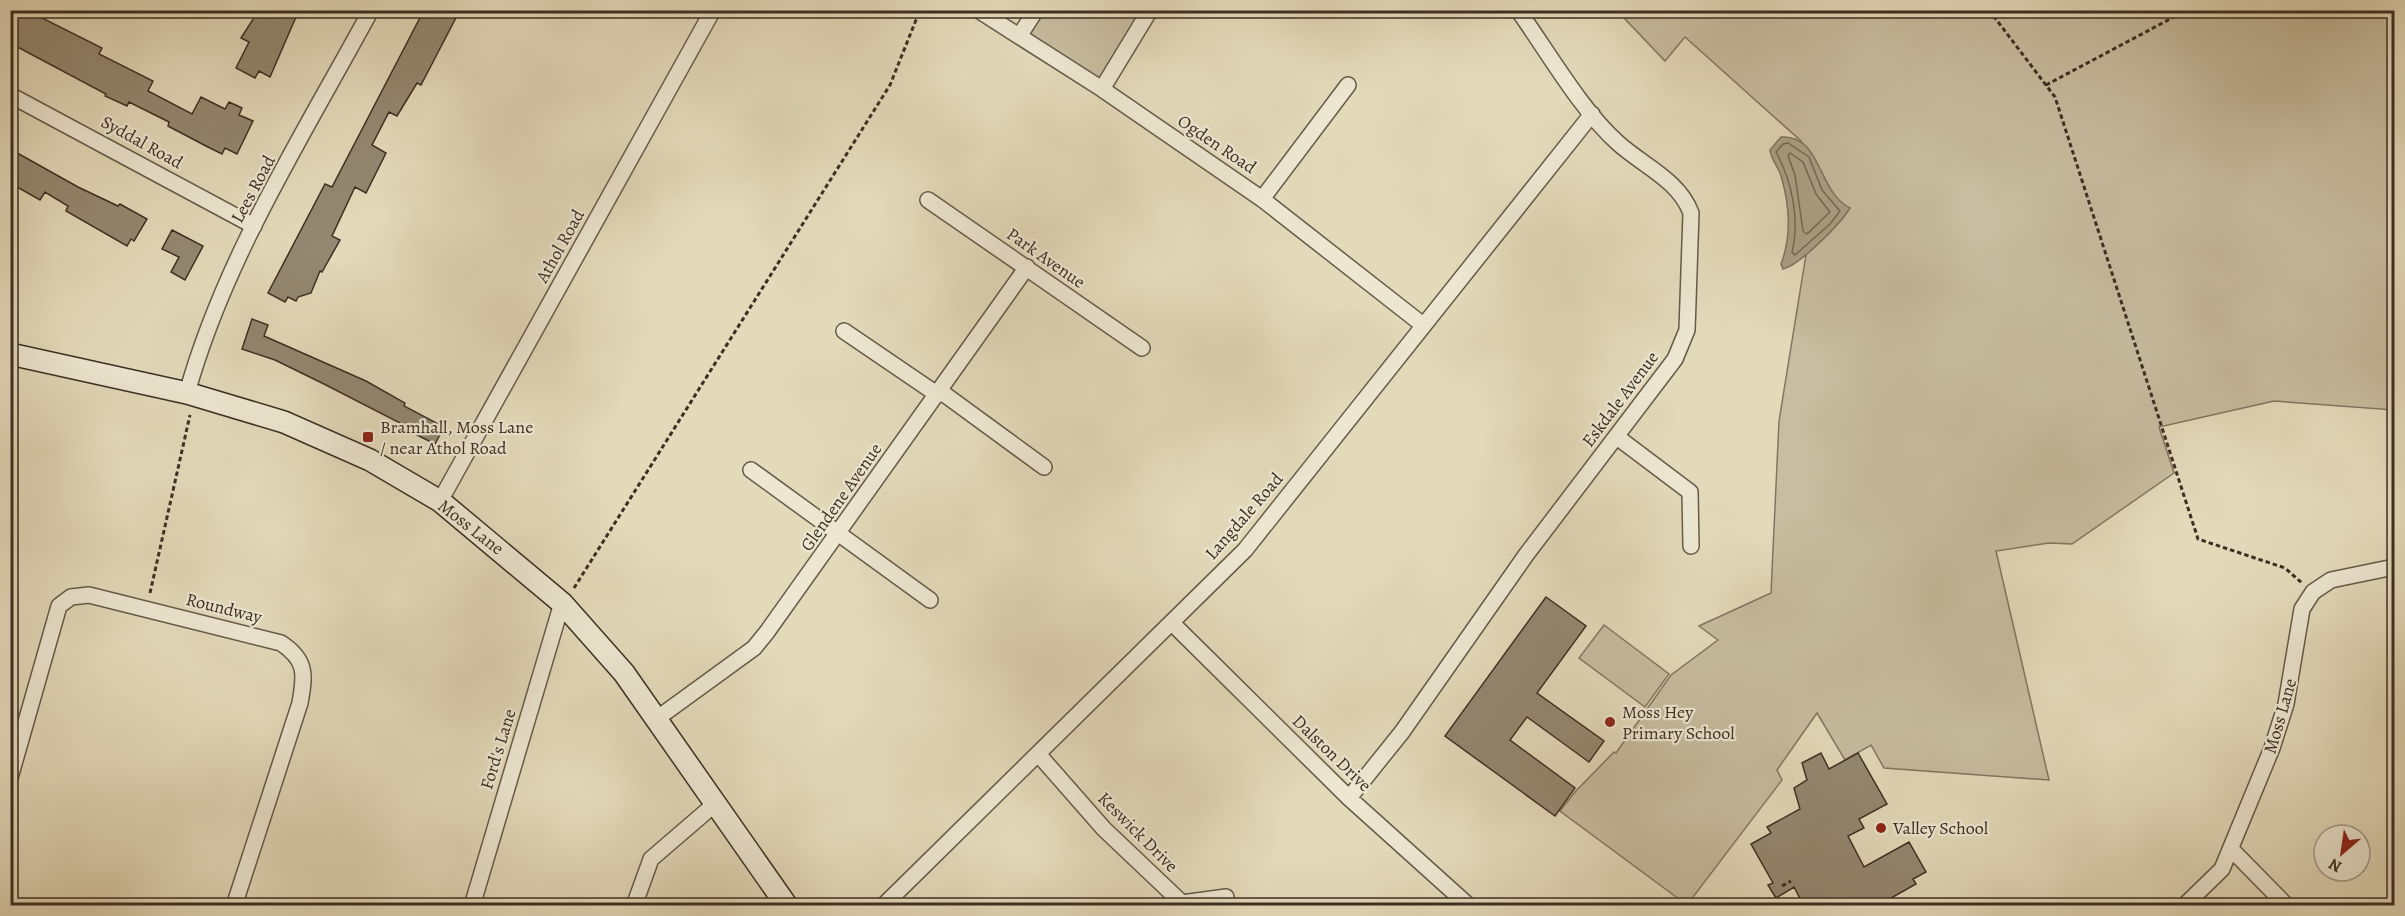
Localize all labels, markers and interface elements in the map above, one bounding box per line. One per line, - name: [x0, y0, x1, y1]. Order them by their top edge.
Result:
- street label: Ogden Road: [1173, 109, 1261, 179]
- street label: Syddal Road: [97, 110, 187, 174]
- street label: Lees Road: [225, 151, 281, 227]
- street label: Athol Road: [530, 205, 590, 288]
- street label: Park Avenue: [1002, 222, 1090, 294]
- street label: Eskdale Avenue: [1576, 346, 1664, 452]
- place label: Bramhall, Moss Lane / near Athol Road: [380, 415, 533, 460]
- marker: Bramhall, Moss Lane / near Athol Road: [361, 430, 375, 444]
- street label: Glendene Avenue: [795, 438, 887, 556]
- street label: Langdale Road: [1200, 467, 1289, 565]
- street label: Moss Lane: [433, 494, 509, 560]
- street label: Roundway: [184, 587, 265, 629]
- street label: Moss Lane: [2258, 676, 2302, 756]
- place label: Moss Hey Primary School: [1622, 700, 1735, 745]
- street label: Ford's Lane: [474, 706, 522, 792]
- street label: Dalston Drive: [1287, 709, 1377, 797]
- marker: Moss Hey Primary School: [1603, 715, 1617, 729]
- street label: Keswick Drive: [1093, 787, 1183, 877]
- place label: Valley School: [1892, 816, 1989, 840]
- marker: Valley School: [1874, 821, 1888, 835]
- north arrow: [2312, 823, 2372, 883]
- text: N: [2324, 853, 2346, 878]

